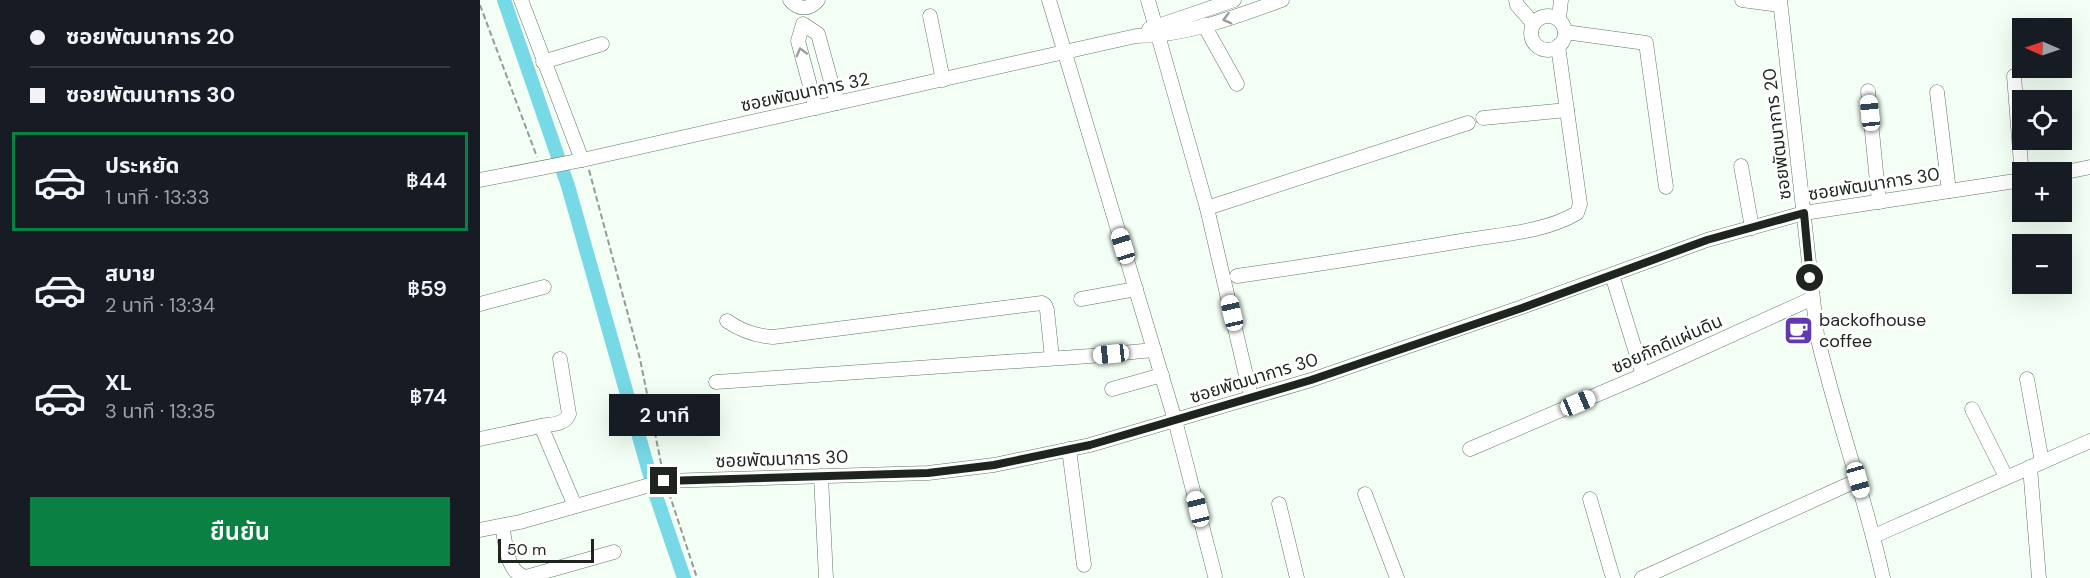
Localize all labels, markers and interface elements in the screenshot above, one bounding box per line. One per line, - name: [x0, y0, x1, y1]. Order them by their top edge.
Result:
- one-way arrow: [1222, 12, 1233, 24]
- north arrow: [2012, 18, 2072, 78]
- map controls: [2012, 18, 2072, 294]
- text: ซอยพัฒนาการ 20: [66, 22, 234, 51]
- one-way arrow: [795, 47, 808, 57]
- street label: ซอยพัฒนาการ 32: [739, 67, 871, 117]
- street label: ซอยพัฒนาการ 20: [1757, 67, 1797, 201]
- text: ซอยพัฒนาการ 30: [66, 80, 235, 109]
- button: locate: [2012, 90, 2072, 150]
- car: [1859, 94, 1881, 132]
- text: ประหยัด: [105, 151, 180, 180]
- icon: car: [33, 155, 87, 209]
- street label: ซอยพัฒนาการ 30: [1807, 162, 1941, 206]
- button: +: [2012, 162, 2072, 222]
- text: ฿44: [406, 166, 447, 195]
- text: 1 นาที · 13:33: [105, 184, 209, 210]
- car: [1109, 226, 1137, 266]
- button: −: [2012, 234, 2072, 294]
- text: สบาย: [105, 259, 155, 288]
- icon: car: [33, 263, 87, 317]
- route start: [1796, 264, 1823, 291]
- text: ฿59: [407, 274, 447, 303]
- text: 2 นาที · 13:34: [105, 292, 215, 318]
- car: [1219, 293, 1245, 333]
- place label: backofhouse coffee: [1819, 308, 1926, 353]
- street label: ซอยภักดีแผ่นดิน: [1608, 309, 1726, 379]
- cafe icon: backofhouse coffee: [1782, 314, 1814, 346]
- car: [1092, 343, 1130, 365]
- street label: ซอยพัฒนาการ 30: [1187, 347, 1321, 409]
- text: XL: [105, 368, 132, 397]
- icon: car: [33, 371, 87, 425]
- text: ฿74: [410, 382, 447, 411]
- car: [1558, 388, 1598, 418]
- callout: 2 นาที: [608, 394, 720, 436]
- text: 3 นาที · 13:35: [105, 398, 215, 424]
- text: 2 นาที: [639, 402, 690, 428]
- street label: ซอยพัฒนาการ 30: [715, 445, 849, 473]
- car: [1844, 460, 1872, 500]
- route end: [650, 467, 677, 494]
- car: [1185, 489, 1211, 529]
- button: ยืนยัน: [30, 497, 450, 566]
- scale bar: [498, 536, 594, 564]
- text: 50 m: [507, 539, 546, 560]

